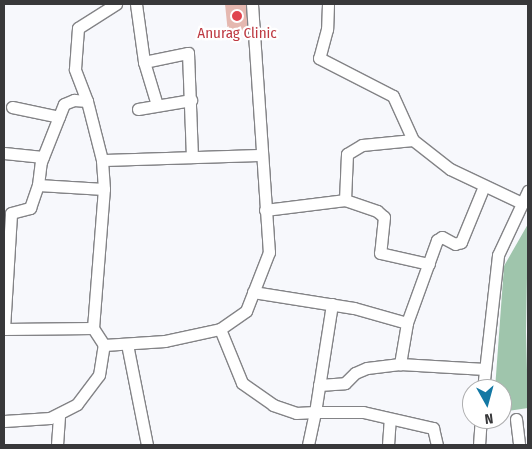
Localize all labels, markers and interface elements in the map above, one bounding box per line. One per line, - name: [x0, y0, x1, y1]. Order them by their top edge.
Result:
- marker: Anurag Clinic: [230, 9, 244, 23]
- place label: Anurag Clinic: [197, 25, 277, 43]
- north arrow: [462, 379, 512, 429]
- text: N: [484, 409, 494, 427]

